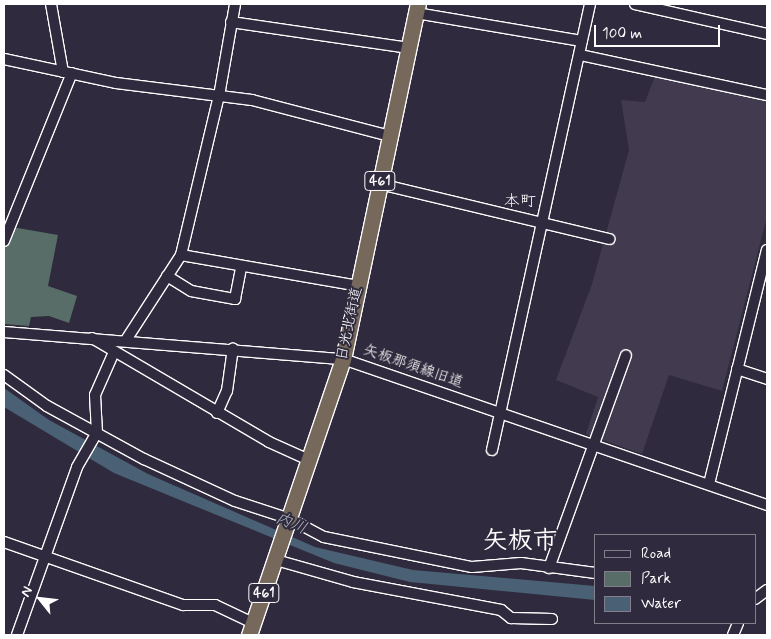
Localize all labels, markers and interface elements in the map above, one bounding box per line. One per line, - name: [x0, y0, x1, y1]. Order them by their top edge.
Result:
- scale bar: [596, 15, 722, 47]
- text: 100 m: [602, 24, 642, 44]
- road number: 461: [364, 170, 396, 192]
- district label: 本町: [504, 192, 536, 212]
- street label: 日光北街道: [333, 285, 367, 363]
- street label: 矢板那須線旧道: [360, 341, 466, 393]
- water label: 内川: [273, 509, 309, 539]
- district label: 矢板市: [483, 527, 557, 557]
- legend: [594, 534, 756, 624]
- text: Road: [641, 544, 671, 564]
- text: Park: [641, 569, 671, 589]
- north arrow: [15, 574, 65, 624]
- road number: 461: [248, 582, 280, 604]
- text: N: [17, 583, 37, 600]
- text: Water: [641, 594, 681, 614]

